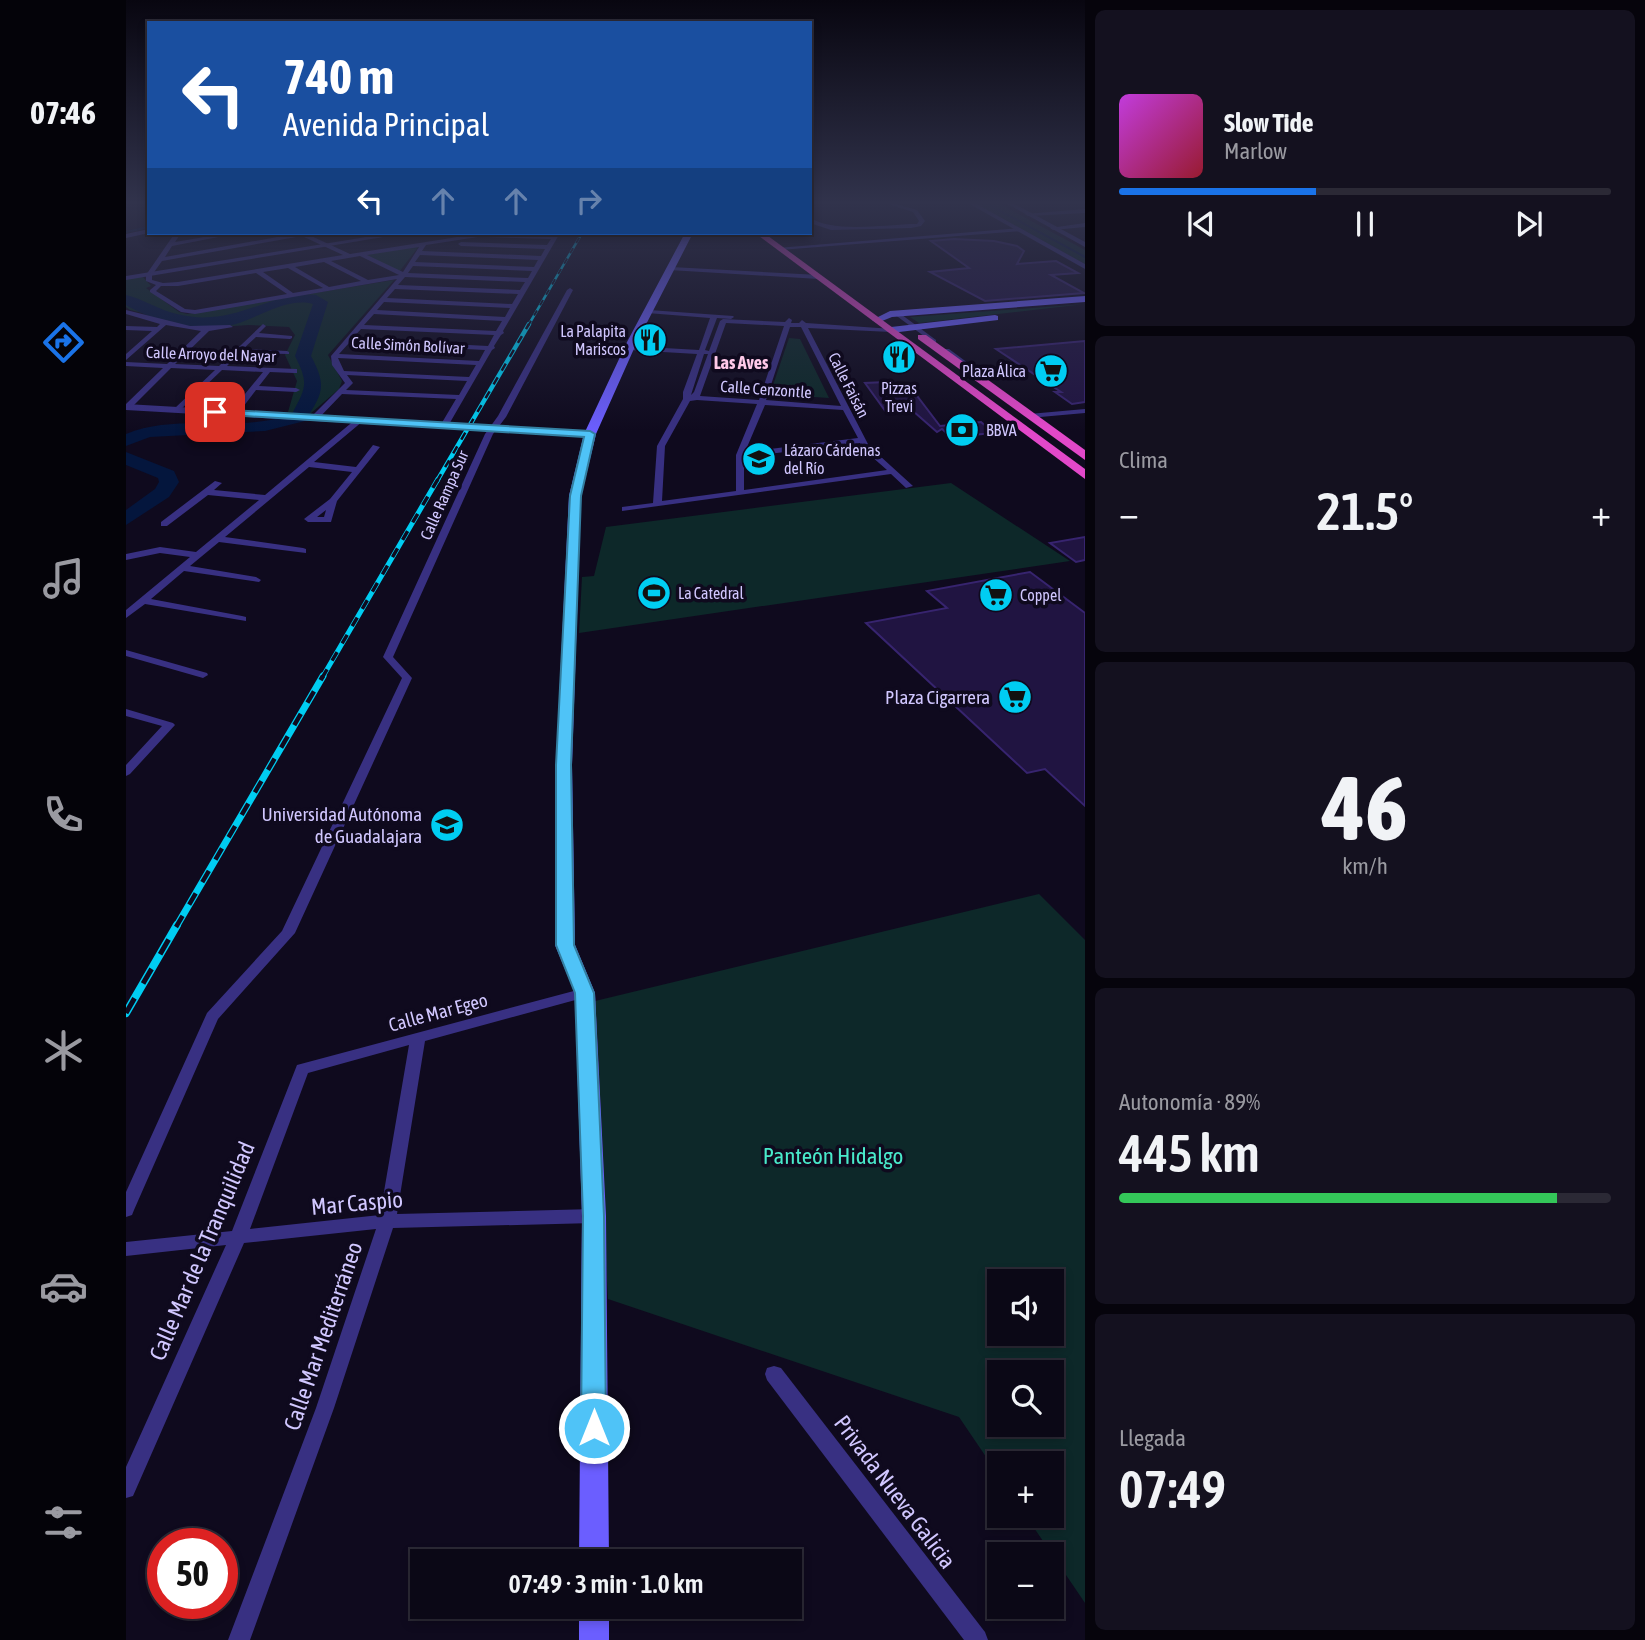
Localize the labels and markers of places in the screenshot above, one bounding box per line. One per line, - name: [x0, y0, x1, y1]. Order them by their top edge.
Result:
- restaurant icon: La Palapita Mariscos: [631, 321, 669, 359]
- place label: La Palapita Mariscos: [560, 322, 626, 358]
- restaurant icon: Pizzas Trevi: [880, 338, 918, 376]
- supermarket icon: Plaza Álica: [1032, 352, 1070, 390]
- place label: Plaza Álica: [962, 362, 1026, 380]
- place label: Pizzas Trevi: [881, 379, 917, 415]
- pin: [185, 382, 245, 442]
- bank icon: BBVA: [943, 411, 981, 449]
- place label: BBVA: [986, 421, 1017, 439]
- school or university icon: Lázaro Cárdenas del Río: [740, 440, 778, 478]
- place label: Lázaro Cárdenas del Río: [784, 441, 881, 477]
- sports icon: La Catedral: [635, 574, 673, 612]
- supermarket icon: Coppel: [977, 576, 1015, 614]
- place label: La Catedral: [678, 584, 745, 602]
- place label: Coppel: [1020, 586, 1062, 605]
- supermarket icon: Plaza Cigarrera: [996, 678, 1034, 716]
- place label: Plaza Cigarrera: [885, 686, 990, 708]
- place label: Universidad Autónoma de Guadalajara: [261, 803, 422, 847]
- school or university icon: Universidad Autónoma de Guadalajara: [428, 806, 466, 844]

